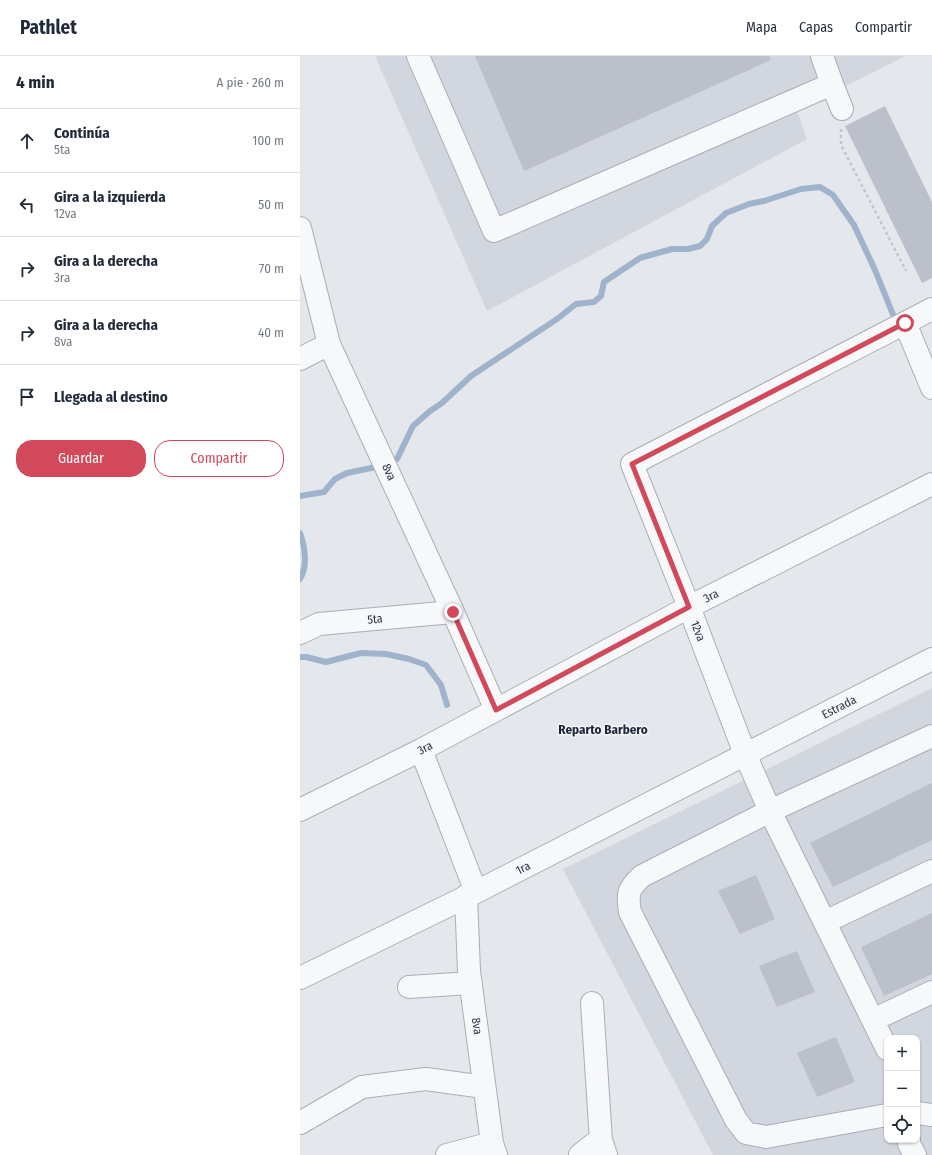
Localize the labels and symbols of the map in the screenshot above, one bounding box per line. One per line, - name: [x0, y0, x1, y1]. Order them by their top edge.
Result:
- route start: [896, 314, 914, 332]
- street label: 8va: [379, 461, 399, 483]
- street label: 3ra: [701, 586, 721, 606]
- route end: [444, 603, 462, 621]
- street label: 5ta: [367, 611, 383, 627]
- street label: 12va: [688, 619, 708, 643]
- street label: Estrada: [820, 692, 859, 722]
- district label: Reparto Barbero: [558, 722, 648, 737]
- street label: 3ra: [415, 738, 435, 758]
- street label: 1ra: [513, 858, 533, 878]
- street label: 8va: [469, 1017, 485, 1035]

